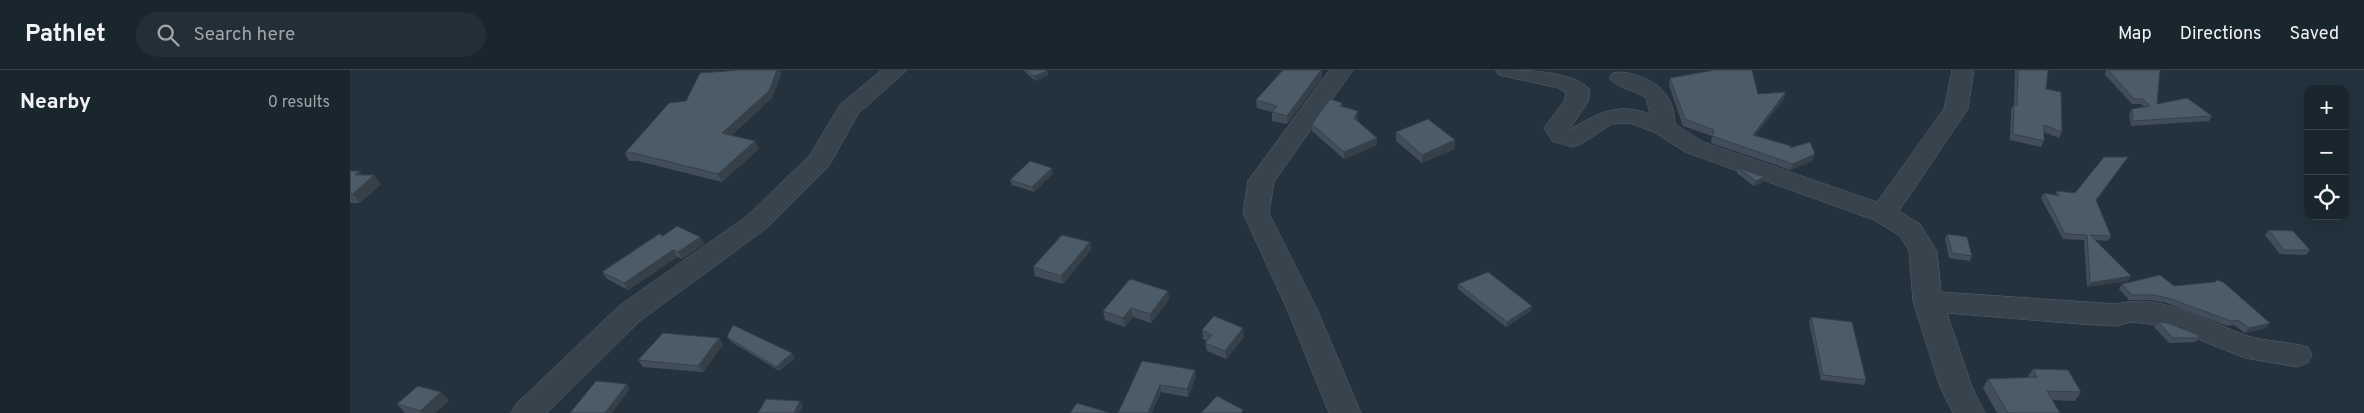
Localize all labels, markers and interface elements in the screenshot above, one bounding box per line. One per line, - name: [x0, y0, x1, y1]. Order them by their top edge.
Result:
- search box: [136, 12, 486, 57]
- text: Pathlet: [25, 20, 106, 50]
- icon: search: [154, 21, 182, 49]
- text: Search here: [194, 23, 295, 47]
- text: Map: [2118, 23, 2152, 46]
- text: Directions: [2180, 23, 2262, 46]
- text: Saved: [2290, 23, 2339, 46]
- map controls: [2304, 85, 2349, 220]
- button: +: [2304, 85, 2349, 130]
- text: Nearby: [20, 89, 91, 116]
- text: 0 results: [268, 93, 330, 113]
- button: −: [2304, 130, 2349, 175]
- button: locate: [2304, 175, 2349, 220]

